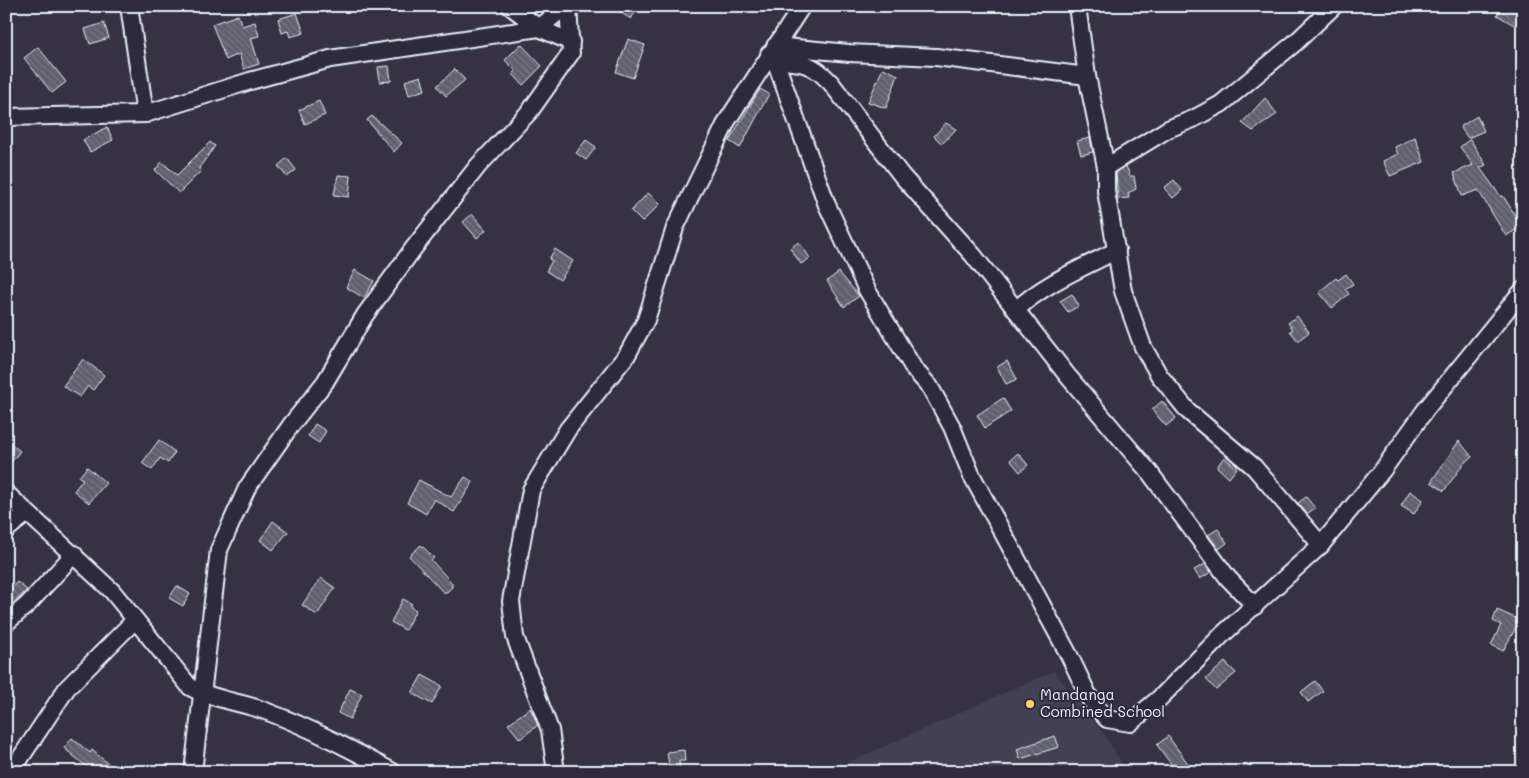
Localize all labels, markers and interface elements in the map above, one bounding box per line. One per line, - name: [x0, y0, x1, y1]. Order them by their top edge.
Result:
- place label: Mandanga Combined School: [1040, 684, 1165, 721]
- marker: Mandanga Combined School: [1024, 698, 1036, 710]

